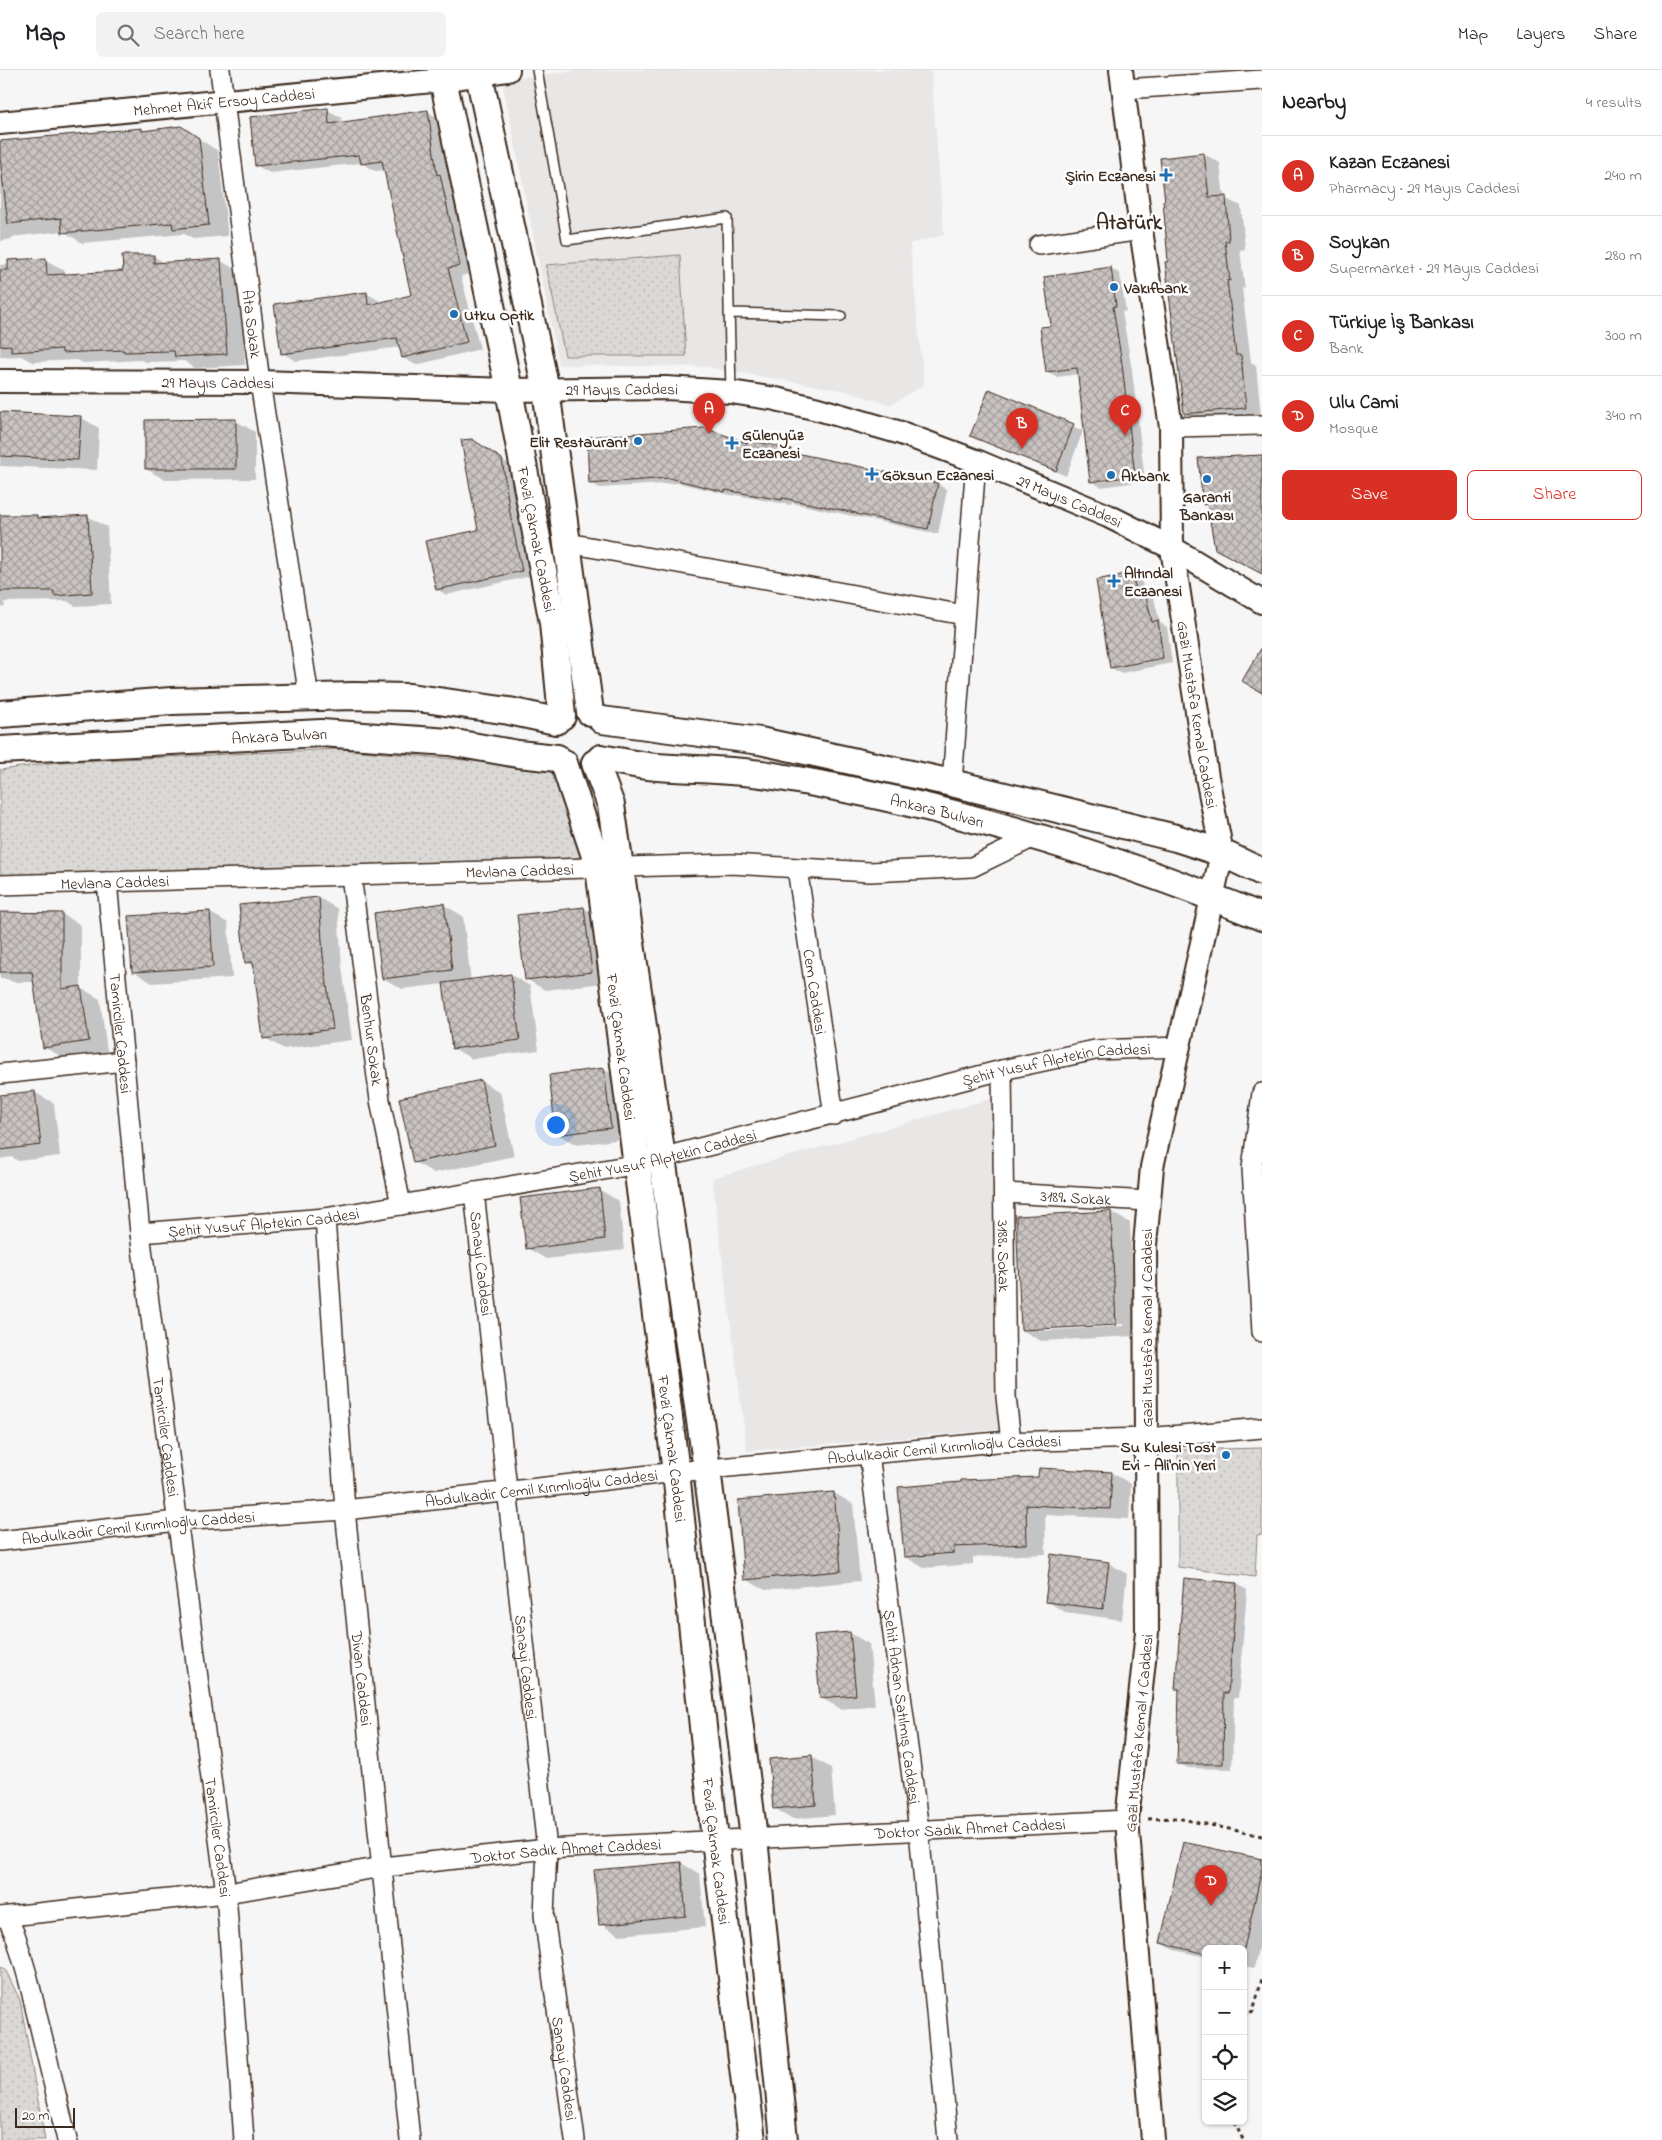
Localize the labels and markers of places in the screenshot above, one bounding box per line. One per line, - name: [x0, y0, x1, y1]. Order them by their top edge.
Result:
- place label: Şirin Eczanesi: [1065, 165, 1156, 189]
- marker: Şirin Eczanesi: [1160, 169, 1172, 181]
- place label: Vakıfbank: [1123, 277, 1189, 301]
- marker: Vakıfbank: [1108, 281, 1120, 293]
- place label: Utku Optik: [464, 304, 535, 328]
- marker: Utku Optik: [448, 308, 460, 320]
- pin: A: [693, 393, 725, 434]
- pin: C: [1109, 395, 1141, 436]
- pin: B: [1006, 408, 1038, 449]
- place label: Gülenyüz Eczanesi: [742, 424, 805, 466]
- place label: Elit Restaurant: [529, 431, 629, 455]
- marker: Elit Restaurant: [632, 435, 644, 447]
- marker: Gülenyüz Eczanesi: [726, 437, 738, 449]
- place label: Göksun Eczanesi: [882, 464, 994, 488]
- place label: Akbank: [1121, 465, 1171, 489]
- marker: Göksun Eczanesi: [866, 468, 878, 480]
- marker: Akbank: [1105, 469, 1117, 481]
- marker: Garanti Bankası: [1201, 473, 1213, 485]
- place label: Garanti Bankası: [1179, 486, 1234, 528]
- place label: Altındal Eczanesi: [1124, 562, 1182, 604]
- marker: Altındal Eczanesi: [1108, 575, 1120, 587]
- place label: Su Kulesi Tost Evi - Ali'nin Yeri: [1121, 1436, 1217, 1478]
- marker: Su Kulesi Tost Evi - Ali'nin Yeri: [1220, 1449, 1232, 1461]
- pin: D: [1195, 1865, 1227, 1906]

